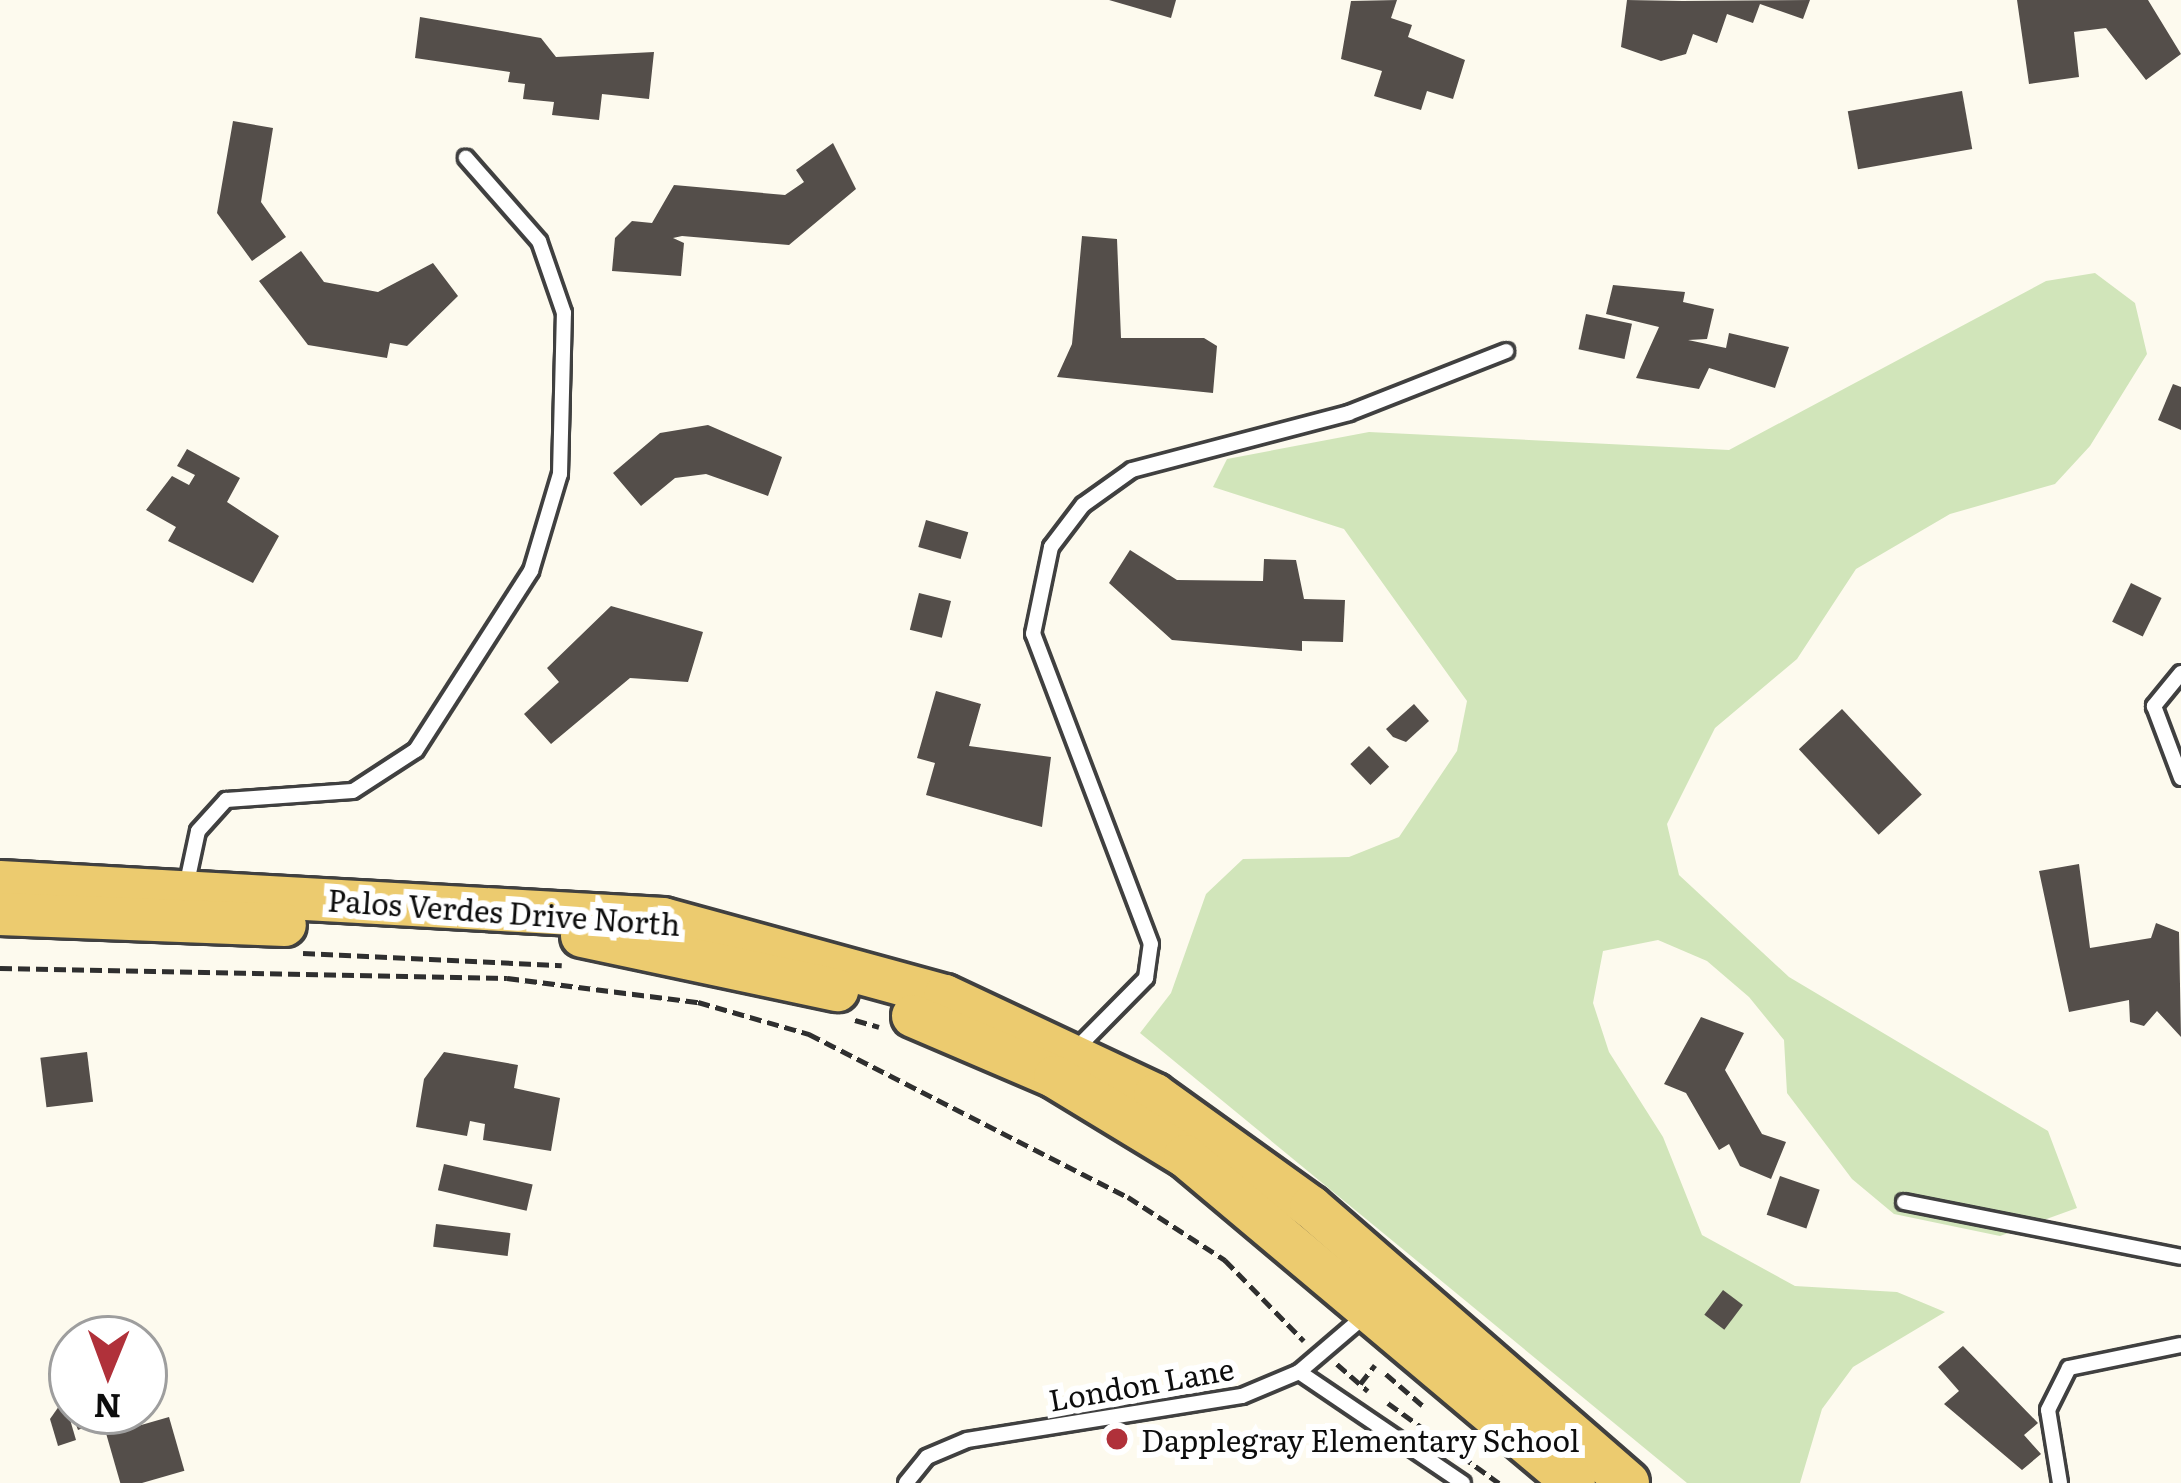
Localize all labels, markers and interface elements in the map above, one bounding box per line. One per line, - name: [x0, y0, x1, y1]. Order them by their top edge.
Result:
- street label: Palos Verdes Drive North: [326, 881, 682, 941]
- north arrow: [48, 1315, 168, 1435]
- street label: London Lane: [1046, 1349, 1236, 1417]
- text: N: [93, 1384, 122, 1433]
- place label: Dapplegray Elementary School: [1141, 1421, 1580, 1457]
- marker: Dapplegray Elementary School: [1104, 1426, 1130, 1452]

